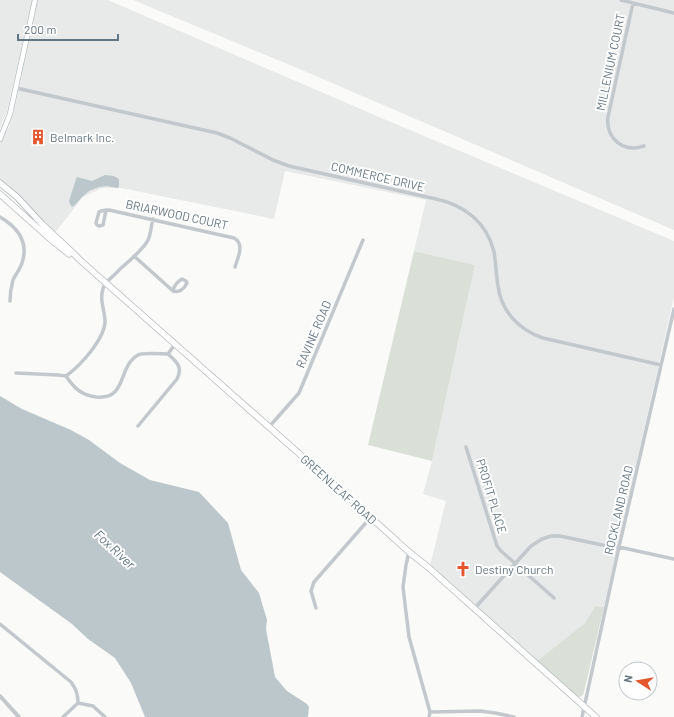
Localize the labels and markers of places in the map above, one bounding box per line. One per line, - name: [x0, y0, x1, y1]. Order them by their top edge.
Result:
- building icon: Belmark Inc.: [29, 128, 47, 146]
- place label: Belmark Inc.: [50, 130, 114, 144]
- church icon: Destiny Church: [454, 560, 472, 578]
- place label: Destiny Church: [475, 562, 553, 576]

